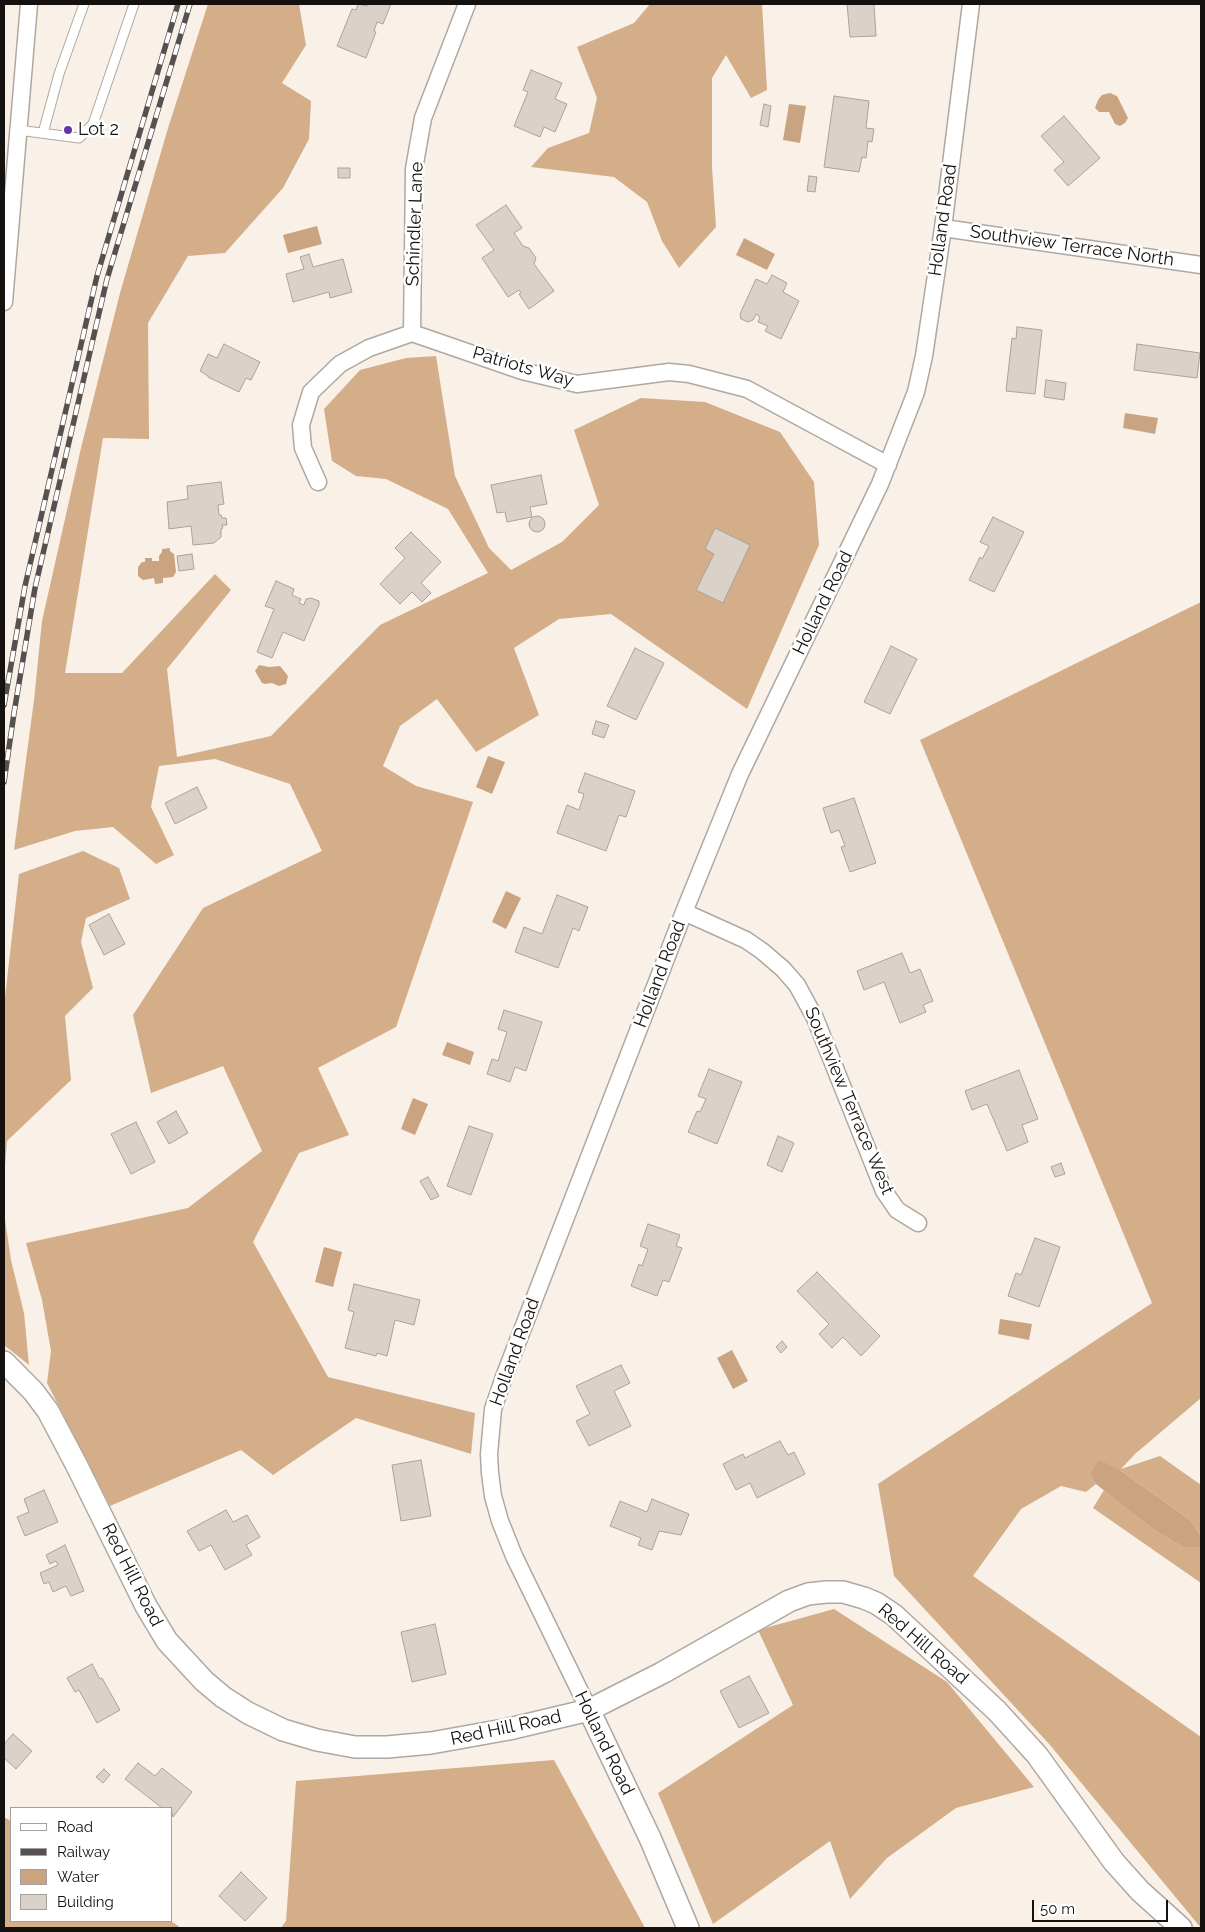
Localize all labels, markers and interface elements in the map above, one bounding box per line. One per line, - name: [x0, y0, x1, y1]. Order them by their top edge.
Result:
- place label: Lot 2: [78, 119, 119, 141]
- marker: Lot 2: [62, 124, 74, 136]
- street label: Schindler Lane: [402, 161, 428, 287]
- street label: Holland Road: [924, 163, 962, 277]
- street label: Southview Terrace North: [969, 221, 1175, 271]
- street label: Patriots Way: [470, 342, 576, 392]
- street label: Holland Road: [789, 548, 857, 658]
- street label: Holland Road: [630, 917, 690, 1031]
- street label: Southview Terrace West: [800, 1004, 898, 1198]
- street label: Holland Road: [486, 1295, 544, 1409]
- street label: Red Hill Road: [97, 1520, 167, 1630]
- street label: Red Hill Road: [873, 1599, 973, 1689]
- street label: Holland Road: [570, 1688, 638, 1798]
- street label: Red Hill Road: [449, 1706, 563, 1750]
- legend: [10, 1807, 172, 1922]
- text: Road: [57, 1818, 93, 1836]
- text: Railway: [57, 1843, 110, 1861]
- text: Water: [57, 1868, 99, 1886]
- scale bar: [1035, 1890, 1171, 1922]
- text: Building: [57, 1893, 114, 1911]
- text: 50 m: [1040, 1900, 1075, 1918]

